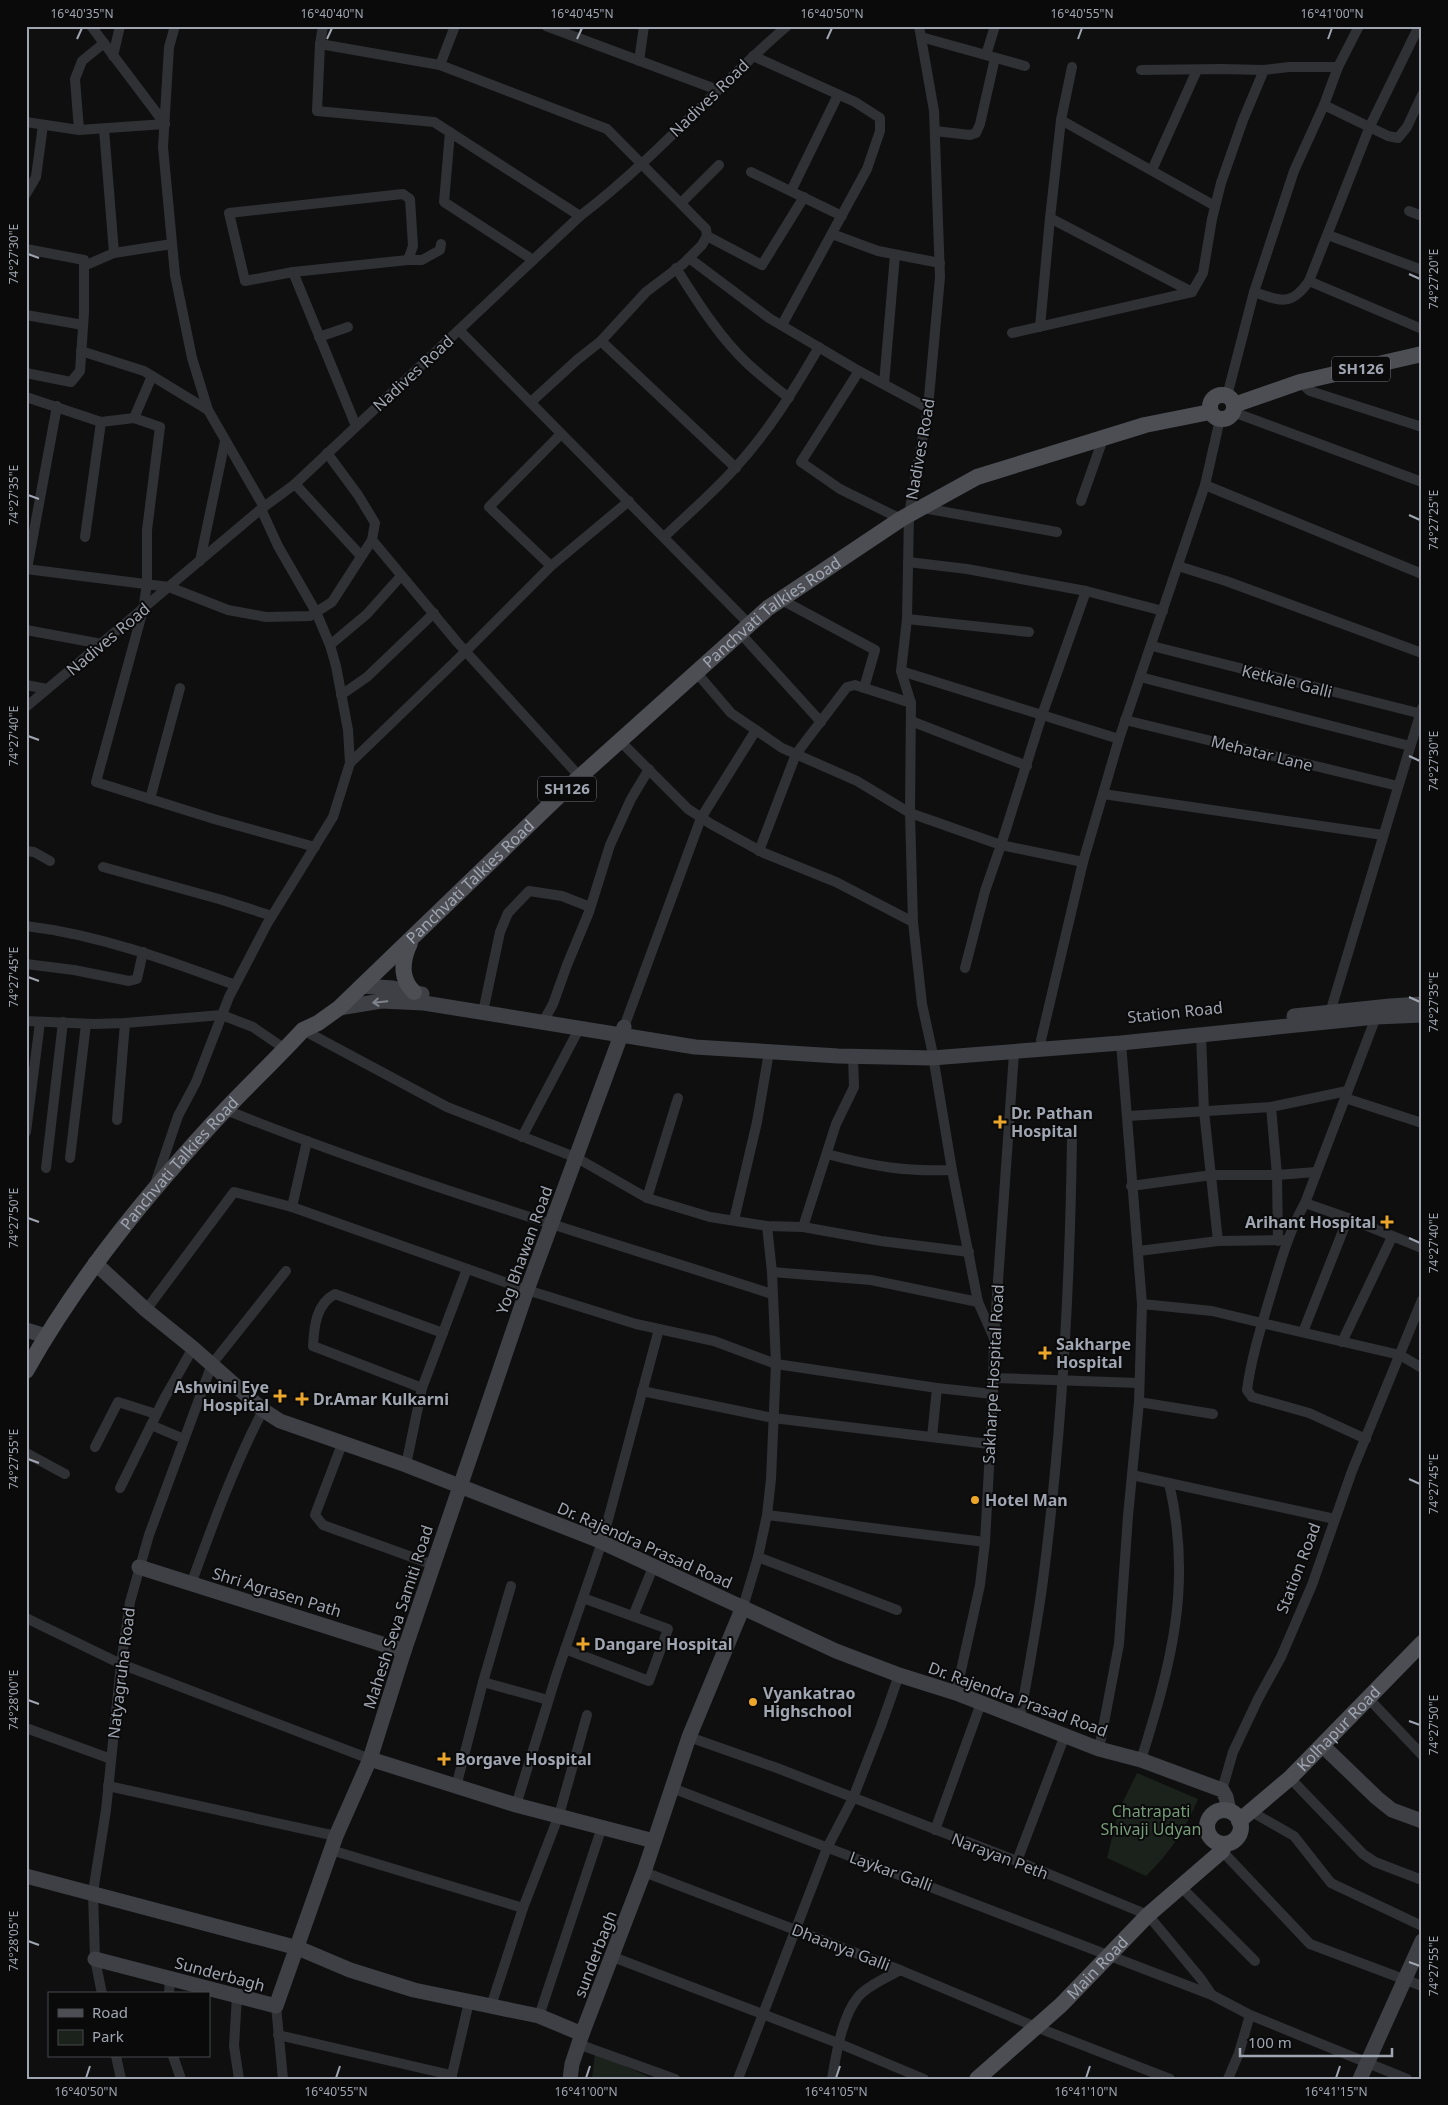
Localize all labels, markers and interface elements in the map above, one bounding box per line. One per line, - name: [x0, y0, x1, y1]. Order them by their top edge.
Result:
- text: 16°40'35"N: [50, 5, 114, 22]
- text: 16°40'40"N: [300, 5, 364, 22]
- text: 16°40'45"N: [550, 5, 614, 22]
- text: 16°40'50"N: [800, 5, 864, 22]
- text: 16°40'55"N: [1050, 5, 1114, 22]
- text: 16°41'00"N: [1300, 5, 1364, 22]
- street label: Nadives Road: [664, 54, 754, 142]
- text: 74°27'30"E: [5, 224, 22, 284]
- text: 74°27'20"E: [1425, 249, 1442, 309]
- street label: Nadives Road: [368, 330, 458, 416]
- road number: SH126: [1332, 356, 1390, 382]
- street label: Nadives Road: [900, 397, 940, 501]
- text: 74°27'35"E: [5, 465, 22, 525]
- text: 74°27'25"E: [1425, 490, 1442, 550]
- street label: Panchvati Talkies Road: [698, 551, 845, 673]
- street label: Nadives Road: [62, 598, 154, 680]
- street label: Ketkale Galli: [1239, 659, 1335, 703]
- text: 74°27'40"E: [5, 706, 22, 766]
- street label: Mehatar Lane: [1209, 730, 1315, 776]
- text: 74°27'30"E: [1425, 731, 1442, 791]
- road number: SH126: [538, 776, 596, 802]
- street label: Panchvati Talkies Road: [401, 815, 539, 949]
- text: 74°27'45"E: [5, 947, 22, 1007]
- text: 74°27'35"E: [1425, 972, 1442, 1032]
- street label: Station Road: [1126, 996, 1224, 1028]
- one-way arrow: [372, 997, 388, 1007]
- street label: Panchvati Talkies Road: [115, 1092, 243, 1234]
- place label: Dr. Pathan Hospital: [1011, 1102, 1093, 1142]
- marker: Dr. Pathan Hospital: [993, 1115, 1007, 1129]
- street label: Yog Bhawan Road: [491, 1183, 557, 1317]
- text: 74°27'50"E: [5, 1188, 22, 1248]
- place label: Arihant Hospital: [1245, 1211, 1376, 1233]
- text: 74°27'40"E: [1425, 1213, 1442, 1273]
- marker: Arihant Hospital: [1380, 1215, 1394, 1229]
- street label: Sakharpe Hospital Road: [977, 1284, 1009, 1464]
- place label: Sakharpe Hospital: [1056, 1333, 1131, 1373]
- marker: Sakharpe Hospital: [1038, 1346, 1052, 1360]
- place label: Ashwini Eye Hospital: [174, 1376, 269, 1416]
- place label: Dr.Amar Kulkarni: [313, 1388, 449, 1410]
- marker: Ashwini Eye Hospital: [273, 1389, 287, 1403]
- marker: Dr.Amar Kulkarni: [295, 1392, 309, 1406]
- text: 74°27'55"E: [5, 1429, 22, 1489]
- text: 74°27'45"E: [1425, 1454, 1442, 1514]
- place label: Hotel Man: [985, 1489, 1068, 1511]
- marker: Hotel Man: [969, 1494, 981, 1506]
- street label: Dr. Rajendra Prasad Road: [554, 1496, 736, 1594]
- street label: Station Road: [1271, 1519, 1325, 1617]
- street label: Mahesh Seva Samiti Road: [358, 1522, 438, 1712]
- street label: Shri Agrasen Path: [210, 1562, 344, 1622]
- street label: Natyagruha Road: [102, 1606, 140, 1740]
- place label: Dangare Hospital: [594, 1633, 732, 1655]
- marker: Dangare Hospital: [576, 1637, 590, 1651]
- street label: Dr. Rajendra Prasad Road: [925, 1656, 1111, 1742]
- text: 74°28'00"E: [5, 1670, 22, 1730]
- street label: Kolhapur Road: [1292, 1681, 1385, 1776]
- place label: Vyankatrao Highschool: [763, 1682, 855, 1722]
- text: 74°27'50"E: [1425, 1695, 1442, 1755]
- marker: Vyankatrao Highschool: [747, 1696, 759, 1708]
- place label: Borgave Hospital: [455, 1748, 592, 1770]
- marker: Borgave Hospital: [437, 1752, 451, 1766]
- park label: Chatrapati Shivaji Udyan: [1101, 1800, 1201, 1840]
- street label: Narayan Peth: [948, 1827, 1052, 1885]
- street label: Laykar Galli: [846, 1846, 936, 1896]
- street label: sunderbagh: [568, 1907, 622, 2001]
- text: 74°28'05"E: [5, 1911, 22, 1971]
- street label: Dhaanya Galli: [789, 1918, 893, 1976]
- street label: Main Road: [1061, 1931, 1133, 2004]
- text: 74°27'55"E: [1425, 1936, 1442, 1996]
- street label: Sunderbagh: [172, 1951, 268, 1997]
- legend: [48, 1992, 210, 2058]
- text: Road: [92, 2002, 128, 2022]
- scale bar: [1240, 2025, 1393, 2057]
- text: Park: [92, 2026, 124, 2046]
- text: 100 m: [1248, 2032, 1292, 2052]
- text: 16°40'50"N: [54, 2083, 118, 2100]
- text: 16°40'55"N: [304, 2083, 368, 2100]
- text: 16°41'00"N: [554, 2083, 618, 2100]
- text: 16°41'05"N: [804, 2083, 868, 2100]
- text: 16°41'10"N: [1054, 2083, 1118, 2100]
- text: 16°41'15"N: [1304, 2083, 1368, 2100]

